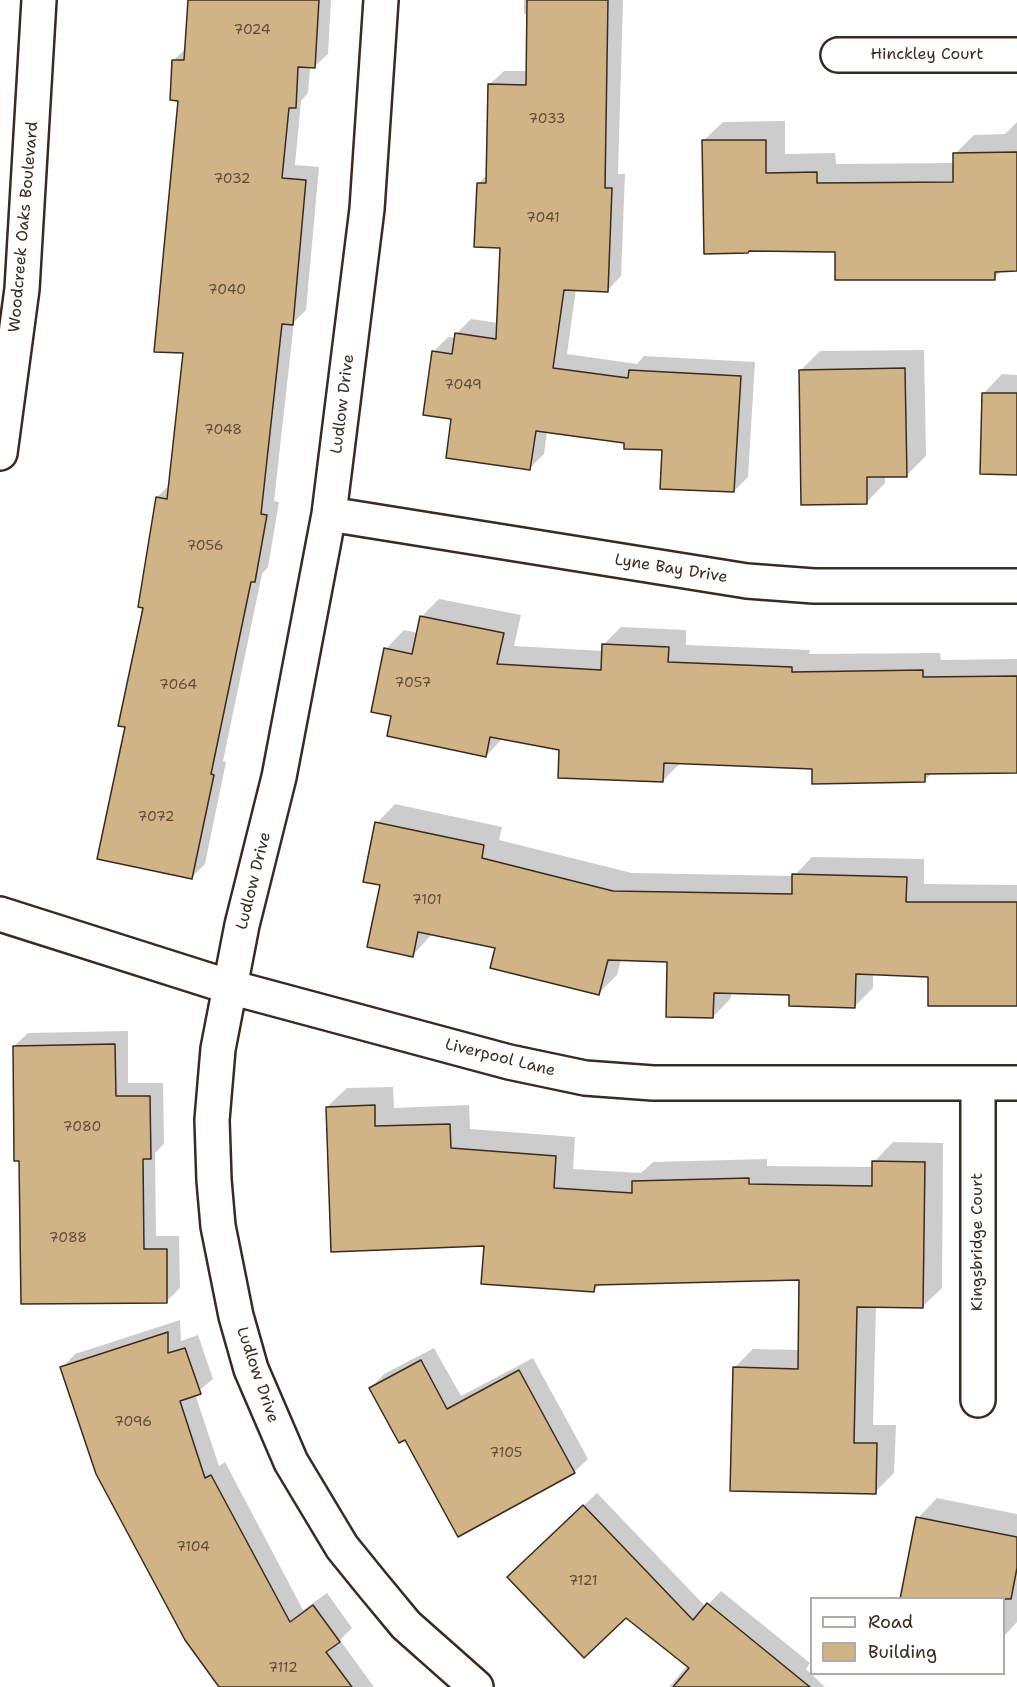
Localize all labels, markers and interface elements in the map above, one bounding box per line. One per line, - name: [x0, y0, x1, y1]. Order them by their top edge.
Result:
- house number: 7024: [233, 22, 271, 38]
- street label: Hinckley Court: [871, 45, 983, 65]
- house number: 7033: [528, 111, 566, 127]
- street label: Woodcreek Oaks Boulevard: [5, 121, 43, 333]
- house number: 7032: [213, 171, 251, 187]
- house number: 7041: [526, 210, 560, 226]
- house number: 7040: [208, 282, 246, 298]
- street label: Ludlow Drive: [327, 353, 359, 455]
- house number: 7049: [444, 377, 482, 393]
- house number: 7048: [204, 422, 242, 438]
- house number: 7056: [186, 538, 224, 554]
- street label: Lyne Bay Drive: [613, 551, 729, 587]
- house number: 7057: [395, 675, 431, 691]
- house number: 7064: [159, 677, 197, 693]
- house number: 7072: [138, 809, 174, 825]
- street label: Ludlow Drive: [233, 830, 275, 932]
- house number: 7101: [412, 892, 442, 908]
- street label: Liverpool Lane: [443, 1035, 557, 1081]
- house number: 7080: [63, 1119, 101, 1135]
- street label: Kingsbridge Court: [968, 1173, 988, 1311]
- house number: 7088: [49, 1230, 87, 1246]
- street label: Ludlow Drive: [232, 1325, 282, 1425]
- house number: 7096: [114, 1414, 152, 1430]
- house number: 7105: [490, 1445, 522, 1461]
- house number: 7104: [176, 1539, 210, 1555]
- house number: 7121: [568, 1573, 598, 1589]
- legend: [810, 1597, 1005, 1675]
- text: Road: [868, 1610, 913, 1634]
- text: Building: [868, 1640, 937, 1664]
- house number: 7112: [268, 1660, 298, 1676]

